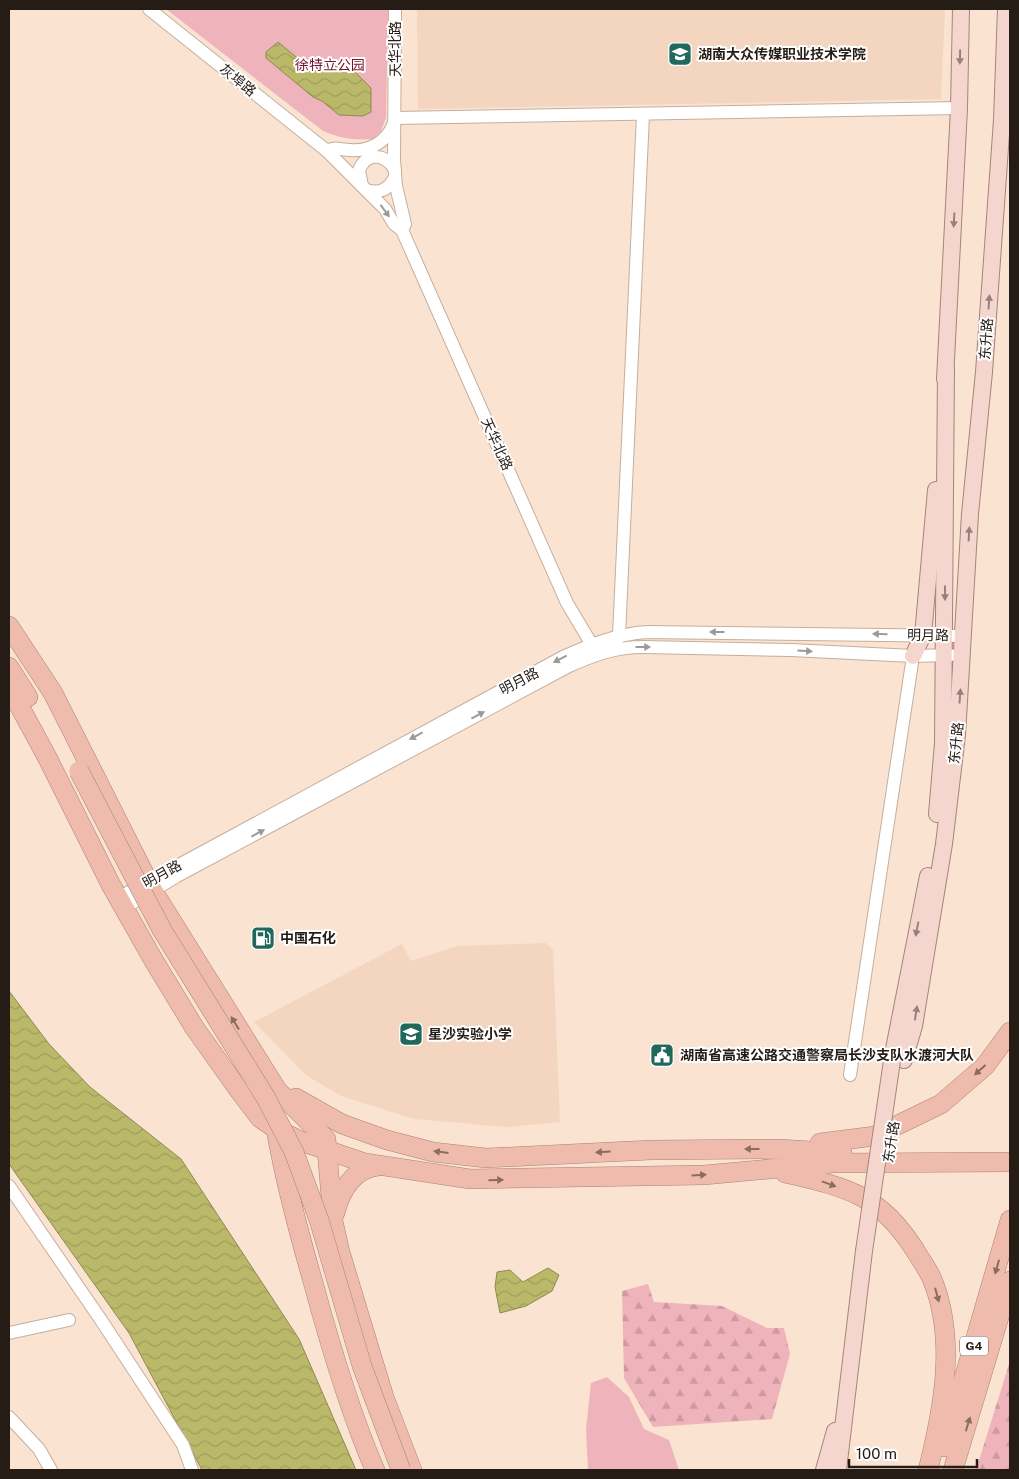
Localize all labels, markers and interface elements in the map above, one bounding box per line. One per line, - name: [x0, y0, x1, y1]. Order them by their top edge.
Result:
- street label: 天华北路: [387, 21, 403, 77]
- school or university icon: 湖南大众传媒职业技术学院: [667, 41, 693, 67]
- place label: 湖南大众传媒职业技术学院: [698, 46, 866, 62]
- one-way arrow: [956, 50, 964, 66]
- park label: 徐特立公园: [295, 57, 365, 73]
- street label: 灰埠路: [217, 61, 259, 99]
- one-way arrow: [380, 204, 390, 218]
- one-way arrow: [949, 212, 957, 228]
- one-way arrow: [985, 294, 993, 310]
- street label: 东升路: [977, 317, 995, 361]
- street label: 天华北路: [478, 415, 516, 473]
- one-way arrow: [965, 526, 973, 542]
- one-way arrow: [941, 585, 949, 601]
- street label: 明月路: [907, 627, 949, 643]
- one-way arrow: [709, 628, 725, 636]
- one-way arrow: [871, 630, 887, 638]
- one-way arrow: [635, 643, 651, 651]
- one-way arrow: [797, 647, 813, 655]
- one-way arrow: [552, 655, 567, 663]
- street label: 明月路: [497, 664, 541, 698]
- one-way arrow: [956, 688, 964, 704]
- one-way arrow: [471, 711, 486, 719]
- street label: 东升路: [946, 721, 966, 765]
- one-way arrow: [409, 732, 424, 740]
- one-way arrow: [251, 829, 265, 837]
- street label: 明月路: [140, 857, 184, 891]
- one-way arrow: [913, 921, 921, 937]
- fuel station icon: 中国石化: [250, 925, 276, 951]
- place label: 中国石化: [280, 930, 336, 946]
- one-way arrow: [912, 1005, 920, 1021]
- one-way arrow: [231, 1016, 240, 1029]
- school or university icon: 星沙实验小学: [398, 1021, 424, 1047]
- place label: 星沙实验小学: [428, 1026, 512, 1042]
- public building icon: 湖南省高速公路交通警察局长沙支队水渡河大队: [649, 1042, 675, 1068]
- place label: 湖南省高速公路交通警察局长沙支队水渡河大队: [680, 1047, 974, 1063]
- one-way arrow: [974, 1064, 986, 1076]
- street label: 东升路: [880, 1120, 902, 1164]
- one-way arrow: [743, 1145, 759, 1153]
- one-way arrow: [432, 1148, 448, 1156]
- one-way arrow: [595, 1148, 611, 1156]
- one-way arrow: [692, 1170, 708, 1178]
- one-way arrow: [488, 1176, 504, 1184]
- one-way arrow: [821, 1181, 836, 1188]
- one-way arrow: [992, 1260, 1000, 1275]
- one-way arrow: [933, 1288, 941, 1303]
- road number: G4: [960, 1336, 988, 1355]
- one-way arrow: [964, 1416, 972, 1431]
- scale bar: [849, 1436, 976, 1468]
- text: 100 m: [856, 1445, 897, 1462]

